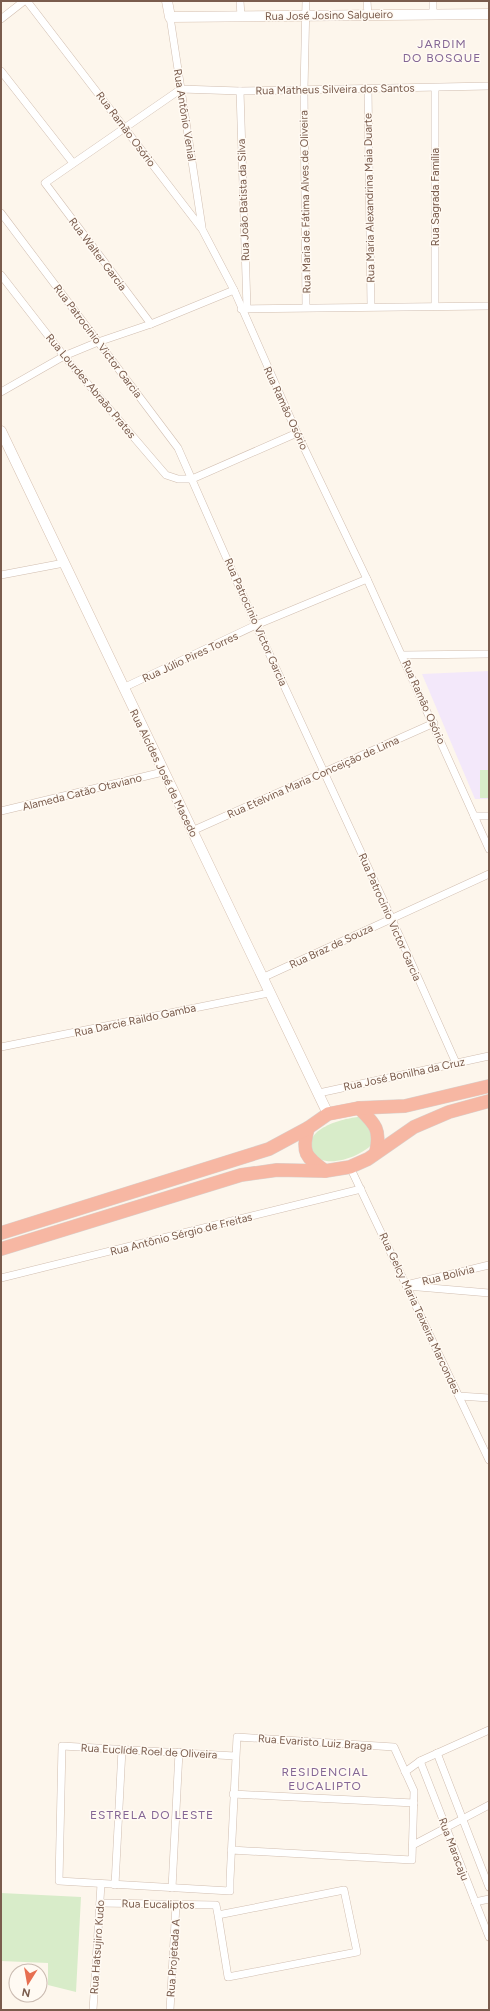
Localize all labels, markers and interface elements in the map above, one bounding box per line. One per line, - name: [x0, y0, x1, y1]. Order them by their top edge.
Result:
- street label: Rua José Josino Salgueiro: [265, 8, 393, 23]
- district label: JARDIM DO BOSQUE: [403, 37, 481, 65]
- street label: Rua Antônio Venial: [171, 68, 198, 162]
- street label: Rua Matheus Silveira dos Santos: [255, 82, 415, 97]
- street label: Rua Ramão Osório: [93, 89, 158, 169]
- street label: Rua Maria de Fátima Alves de Oliveira: [297, 110, 314, 294]
- street label: Rua Maria Alexandrina Maia Duarte: [362, 113, 377, 283]
- street label: Rua João Batista da Silva: [235, 139, 252, 261]
- street label: Rua Sagrada Família: [429, 148, 442, 246]
- street label: Rua Walter Garcia: [66, 215, 129, 293]
- street label: Rua Patrocinio Victor Garcia: [51, 282, 145, 401]
- street label: Rua Lourdes Abraão Prates: [43, 331, 138, 441]
- street label: Rua Ramão Osório: [261, 364, 311, 452]
- street label: Rua Patrocinio Victor Garcia: [221, 556, 290, 688]
- street label: Rua Júlio Pires Torres: [140, 630, 240, 685]
- street label: Rua Ramão Osório: [399, 658, 448, 746]
- street label: Rua Alcídes José de Macedo: [127, 707, 200, 839]
- street label: Rua Etelvina Maria Conceição de Lima: [225, 734, 401, 821]
- street label: Alameda Catão Otaviano: [21, 771, 143, 814]
- street label: Rua Patrocinio Victor Garcia: [355, 851, 424, 983]
- street label: Rua Braz de Souza: [287, 921, 375, 972]
- street label: Rua Darcie Raildo Gamba: [73, 1001, 197, 1040]
- street label: Rua José Bonilha da Cruz: [342, 1055, 466, 1094]
- street label: Rua Antônio Sérgio de Freitas: [109, 1211, 254, 1258]
- street label: Rua Gelcy Maria Teixeira Marcondes: [376, 1231, 463, 1396]
- street label: Rua Bolívia: [421, 1263, 476, 1288]
- street label: Rua Evaristo Luiz Braga: [257, 1732, 372, 1753]
- street label: Rua Euclíde Roel de Oliveira: [80, 1741, 218, 1762]
- district label: RESIDENCIAL EUCALIPTO: [281, 1765, 369, 1793]
- district label: ESTRELA DO LESTE: [90, 1808, 214, 1822]
- street label: Rua Maracaju: [436, 1816, 471, 1882]
- street label: Rua Eucaliptos: [122, 1897, 194, 1912]
- street label: Rua Hatsujiro Kudo: [88, 1899, 107, 1995]
- street label: Rua Projetada A: [164, 1918, 183, 1998]
- north arrow: [8, 1963, 48, 2003]
- text: N: [21, 1985, 32, 2000]

